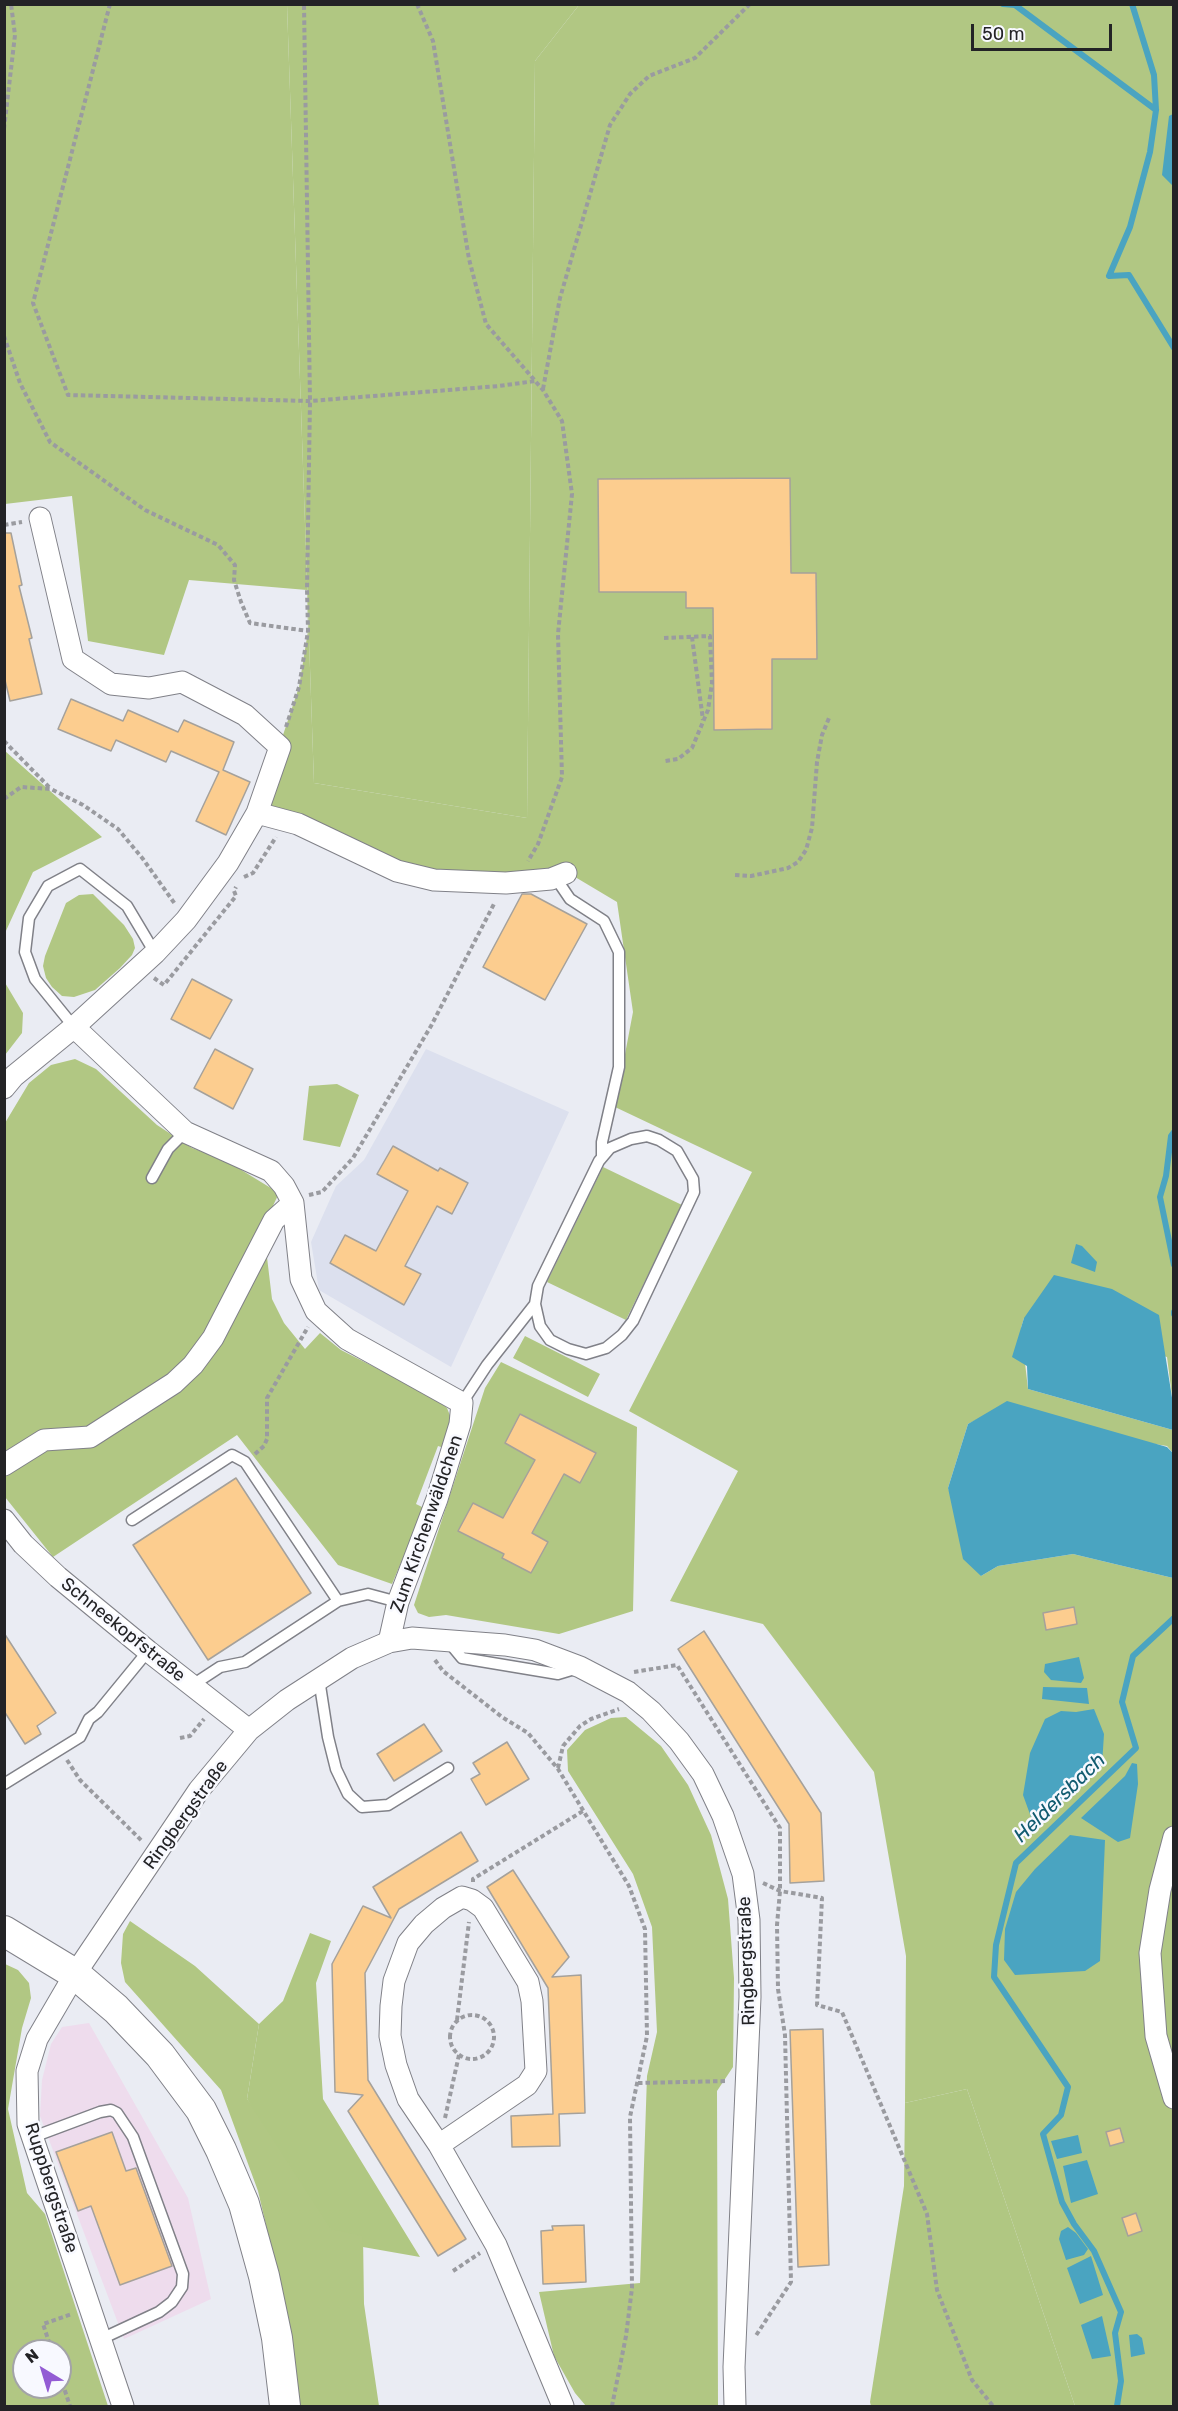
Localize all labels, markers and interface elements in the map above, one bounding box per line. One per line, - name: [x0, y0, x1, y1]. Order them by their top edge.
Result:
- scale bar: [974, 12, 1115, 50]
- text: 50 m: [982, 23, 1025, 45]
- street label: Zum Kirchenwäldchen: [386, 1432, 468, 1616]
- street label: Schneekopfstraße: [57, 1573, 189, 1687]
- water label: Heldersbach: [1009, 1748, 1111, 1848]
- street label: Ringbergstraße: [139, 1756, 233, 1874]
- street label: Ringbergstraße: [734, 1896, 760, 2026]
- street label: Ruppbergstraße: [20, 2120, 82, 2256]
- north arrow: [12, 2339, 72, 2399]
- text: N: [21, 2345, 42, 2367]

